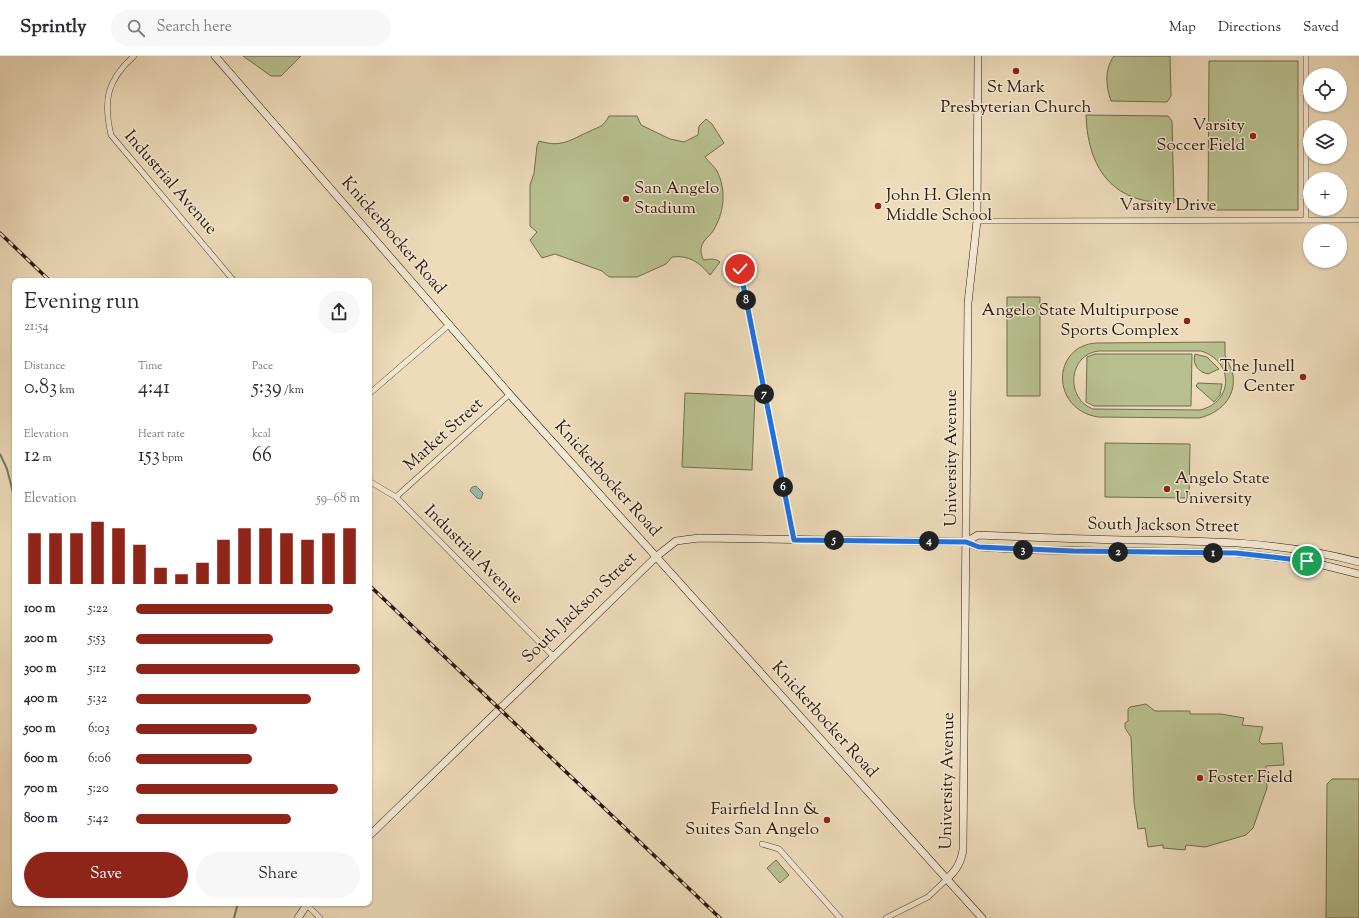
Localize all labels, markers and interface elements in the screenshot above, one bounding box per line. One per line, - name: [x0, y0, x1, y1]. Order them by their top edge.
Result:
- search box: [111, 10, 391, 46]
- text: Sprintly: [20, 14, 87, 41]
- icon: search: [125, 17, 147, 39]
- text: Search here: [157, 17, 232, 38]
- text: Map: [1169, 18, 1196, 38]
- text: Directions: [1218, 18, 1281, 38]
- text: Saved: [1303, 18, 1339, 38]
- marker: St Mark Presbyterian Church: [1011, 66, 1021, 76]
- map controls: [1303, 68, 1347, 268]
- button: locate: [1303, 68, 1347, 112]
- place label: St Mark Presbyterian Church: [940, 76, 1092, 120]
- place label: Varsity Soccer Field: [1156, 114, 1246, 158]
- button: layers: [1303, 120, 1347, 164]
- street label: Industrial Avenue: [118, 126, 222, 241]
- marker: Varsity Soccer Field: [1248, 131, 1258, 141]
- street label: Knickerbocker Road: [335, 172, 451, 300]
- button: +: [1303, 172, 1347, 216]
- place label: San Angelo Stadium: [634, 177, 719, 221]
- place label: John H. Glenn Middle School: [885, 184, 993, 228]
- marker: San Angelo Stadium: [621, 194, 631, 204]
- street label: Varsity Drive: [1120, 194, 1217, 218]
- marker: John H. Glenn Middle School: [873, 201, 883, 211]
- button: −: [1303, 224, 1347, 268]
- pin: [723, 252, 757, 286]
- icon: check: [729, 258, 751, 280]
- text: Evening run: [24, 287, 140, 319]
- pin: 8: [736, 290, 756, 310]
- button: share: [318, 291, 360, 333]
- text: 8: [743, 292, 749, 308]
- place label: Angelo State Multipurpose Sports Complex: [982, 299, 1179, 343]
- marker: Angelo State Multipurpose Sports Complex: [1182, 316, 1192, 326]
- text: 21:54: [24, 318, 49, 336]
- place label: The Junell Center: [1220, 355, 1296, 399]
- text: Distance: [24, 358, 65, 374]
- text: Time: [138, 358, 162, 374]
- text: Pace: [252, 358, 273, 374]
- marker: The Junell Center: [1298, 372, 1308, 382]
- text: 0.83: [24, 374, 57, 403]
- text: 4:41: [138, 374, 170, 403]
- text: 5:39: [252, 374, 282, 403]
- text: km: [57, 382, 75, 398]
- text: /km: [282, 382, 304, 398]
- pin: 7: [754, 384, 774, 404]
- text: 7: [761, 386, 767, 402]
- street label: University Avenue: [940, 389, 964, 527]
- street label: Market Street: [399, 393, 489, 477]
- street label: Knickerbocker Road: [548, 416, 666, 543]
- text: Elevation: [24, 426, 69, 442]
- text: Heart rate: [138, 426, 185, 442]
- text: kcal: [252, 426, 271, 442]
- text: 12: [24, 442, 40, 471]
- text: 153: [138, 442, 160, 471]
- text: 66: [252, 442, 272, 471]
- text: m: [40, 450, 52, 466]
- text: bpm: [160, 450, 183, 466]
- place label: Angelo State University: [1175, 467, 1270, 511]
- pin: 6: [773, 477, 793, 497]
- text: 6: [780, 479, 786, 495]
- marker: Angelo State University: [1162, 484, 1172, 494]
- text: Elevation: [24, 490, 77, 508]
- text: 59–68 m: [316, 490, 360, 508]
- street label: Industrial Avenue: [418, 500, 528, 610]
- street label: South Jackson Street: [1087, 513, 1239, 539]
- pin: 5: [824, 530, 844, 550]
- pin: 4: [919, 531, 939, 551]
- text: 5: [832, 532, 836, 548]
- text: 4: [926, 533, 932, 549]
- pin: 3: [1013, 540, 1033, 560]
- text: 3: [1021, 542, 1025, 558]
- pin: 2: [1108, 542, 1128, 562]
- pin: 1: [1203, 543, 1223, 563]
- text: 2: [1115, 544, 1121, 560]
- pin: [1290, 544, 1324, 578]
- text: 1: [1211, 545, 1215, 561]
- street label: South Jackson Street: [517, 547, 643, 669]
- icon: arrive: [1296, 550, 1318, 572]
- text: 100 m: [24, 600, 56, 618]
- text: 5:22: [88, 600, 108, 618]
- text: 200 m: [24, 630, 57, 648]
- text: 5:53: [88, 630, 106, 648]
- street label: Knickerbocker Road: [765, 657, 883, 784]
- text: 300 m: [24, 660, 56, 678]
- text: 5:12: [88, 660, 106, 678]
- text: 400 m: [24, 690, 58, 708]
- text: 5:32: [88, 690, 107, 708]
- street label: University Avenue: [935, 712, 961, 850]
- text: 500 m: [24, 720, 56, 738]
- text: 6:03: [88, 720, 110, 738]
- text: 600 m: [24, 750, 58, 768]
- text: 6:06: [88, 750, 111, 768]
- place label: Foster Field: [1208, 766, 1293, 790]
- marker: Foster Field: [1195, 773, 1205, 783]
- text: 700 m: [24, 780, 58, 798]
- text: 5:20: [88, 780, 109, 798]
- place label: Fairfield Inn & Suites San Angelo: [685, 798, 820, 842]
- text: 800 m: [24, 810, 58, 828]
- text: 5:42: [88, 810, 108, 828]
- marker: Fairfield Inn & Suites San Angelo: [822, 815, 832, 825]
- button: Save: [24, 852, 188, 898]
- button: Share: [196, 852, 360, 898]

